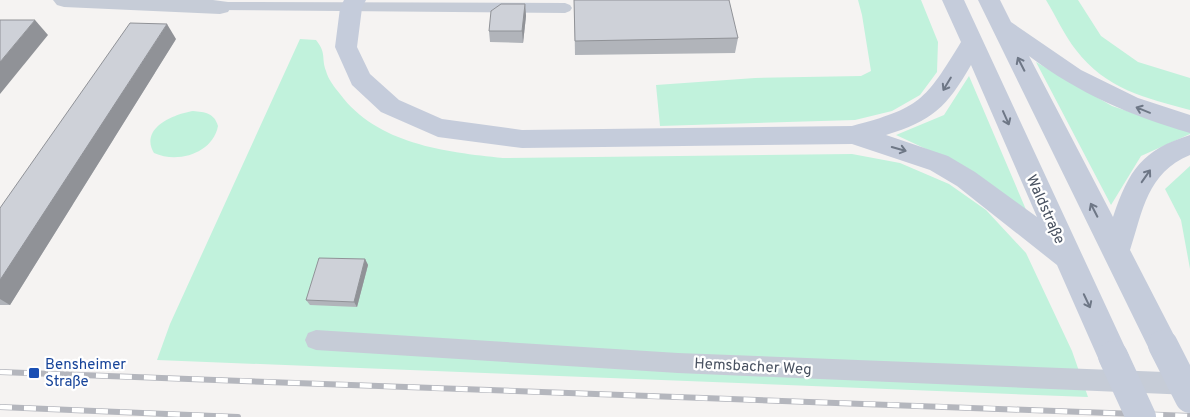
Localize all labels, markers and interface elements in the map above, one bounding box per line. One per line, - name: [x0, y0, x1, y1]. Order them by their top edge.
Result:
- one-way arrow: [1016, 57, 1026, 72]
- one-way arrow: [941, 76, 951, 90]
- one-way arrow: [1136, 105, 1151, 114]
- one-way arrow: [1001, 110, 1011, 125]
- one-way arrow: [891, 144, 907, 154]
- one-way arrow: [1141, 169, 1151, 183]
- street label: Waldstraße: [1021, 172, 1068, 247]
- one-way arrow: [1088, 203, 1098, 218]
- one-way arrow: [1083, 293, 1093, 308]
- street label: Hemsbacher Weg: [694, 355, 812, 380]
- place label: Bensheimer Straße: [45, 356, 126, 392]
- marker: Bensheimer Straße: [27, 366, 41, 380]

